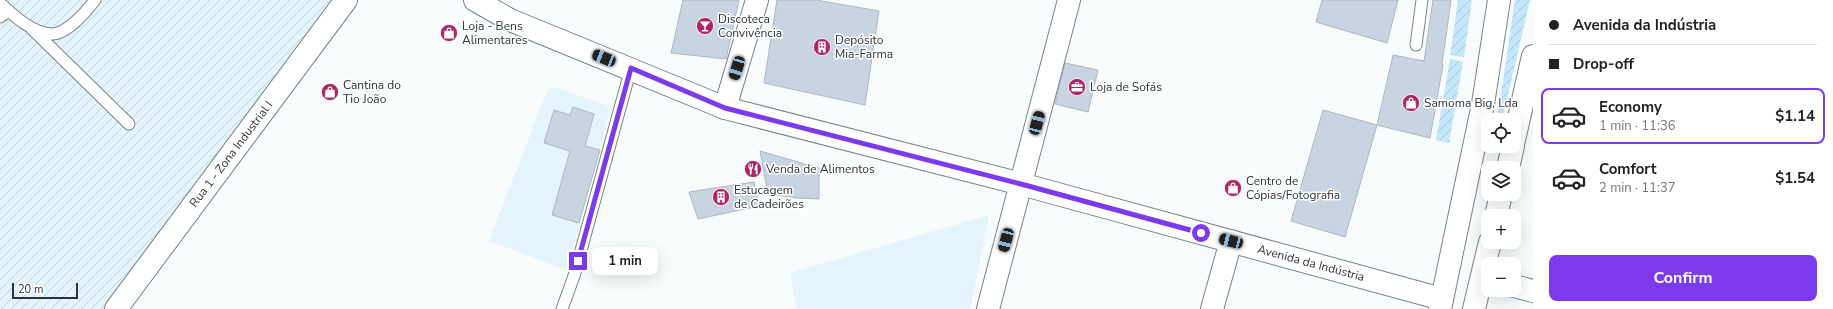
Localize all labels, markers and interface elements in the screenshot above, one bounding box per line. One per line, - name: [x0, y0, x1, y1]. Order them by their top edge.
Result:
- place label: Discoteca Convivência: [718, 11, 782, 41]
- text: Avenida da Indústria: [1573, 15, 1716, 35]
- bar icon: Discoteca Convivência: [695, 16, 715, 36]
- place label: Loja - Bens Alimentares: [462, 18, 528, 48]
- shop icon: Loja - Bens Alimentares: [439, 23, 459, 43]
- place label: Depósito Mia-Farma: [835, 32, 893, 62]
- building icon: Depósito Mia-Farma: [812, 37, 832, 57]
- car: [591, 48, 617, 68]
- text: Drop-off: [1573, 54, 1634, 74]
- car: [728, 55, 746, 81]
- place label: Cantina do Tio João: [343, 77, 401, 107]
- office icon: Loja de Sofás: [1067, 77, 1087, 97]
- place label: Loja de Sofás: [1090, 79, 1162, 95]
- shop icon: Cantina do Tio João: [320, 82, 340, 102]
- shop icon: Samoma Big, Lda: [1401, 93, 1421, 113]
- place label: Samoma Big, Lda: [1424, 95, 1518, 111]
- text: Economy: [1599, 97, 1662, 117]
- street label: Rua 1 - Zona Industrial I: [186, 98, 276, 210]
- icon: car: [1551, 98, 1587, 134]
- text: $1.14: [1775, 106, 1815, 126]
- car: [1028, 110, 1046, 136]
- map controls: [1481, 113, 1521, 297]
- button: locate: [1481, 113, 1521, 153]
- text: 1 min · 11:36: [1599, 117, 1675, 135]
- restaurant icon: Venda de Alimentos: [743, 159, 763, 179]
- text: Comfort: [1599, 159, 1656, 179]
- icon: car: [1551, 160, 1587, 196]
- place label: Venda de Alimentos: [765, 161, 875, 177]
- button: layers: [1481, 161, 1521, 201]
- text: $1.54: [1775, 168, 1815, 188]
- place label: Centro de Cópias/Fotografia: [1246, 173, 1340, 203]
- shop icon: Centro de Cópias/Fotografia: [1223, 178, 1243, 198]
- text: 2 min · 11:37: [1599, 179, 1675, 197]
- place label: Estucagem de Cadeirões: [734, 182, 804, 212]
- building icon: Estucagem de Cadeirões: [711, 187, 731, 207]
- button: +: [1481, 209, 1521, 249]
- route start: [1192, 224, 1210, 242]
- car: [997, 227, 1015, 253]
- car: [1218, 232, 1244, 250]
- street label: Avenida da Indústria: [1256, 241, 1366, 285]
- callout: 1 min: [592, 247, 658, 275]
- route end: [569, 252, 587, 270]
- text: 1 min: [608, 252, 642, 270]
- button: Confirm: [1549, 255, 1817, 301]
- button: −: [1481, 257, 1521, 297]
- scale bar: [12, 281, 78, 300]
- text: 20 m: [18, 282, 43, 297]

